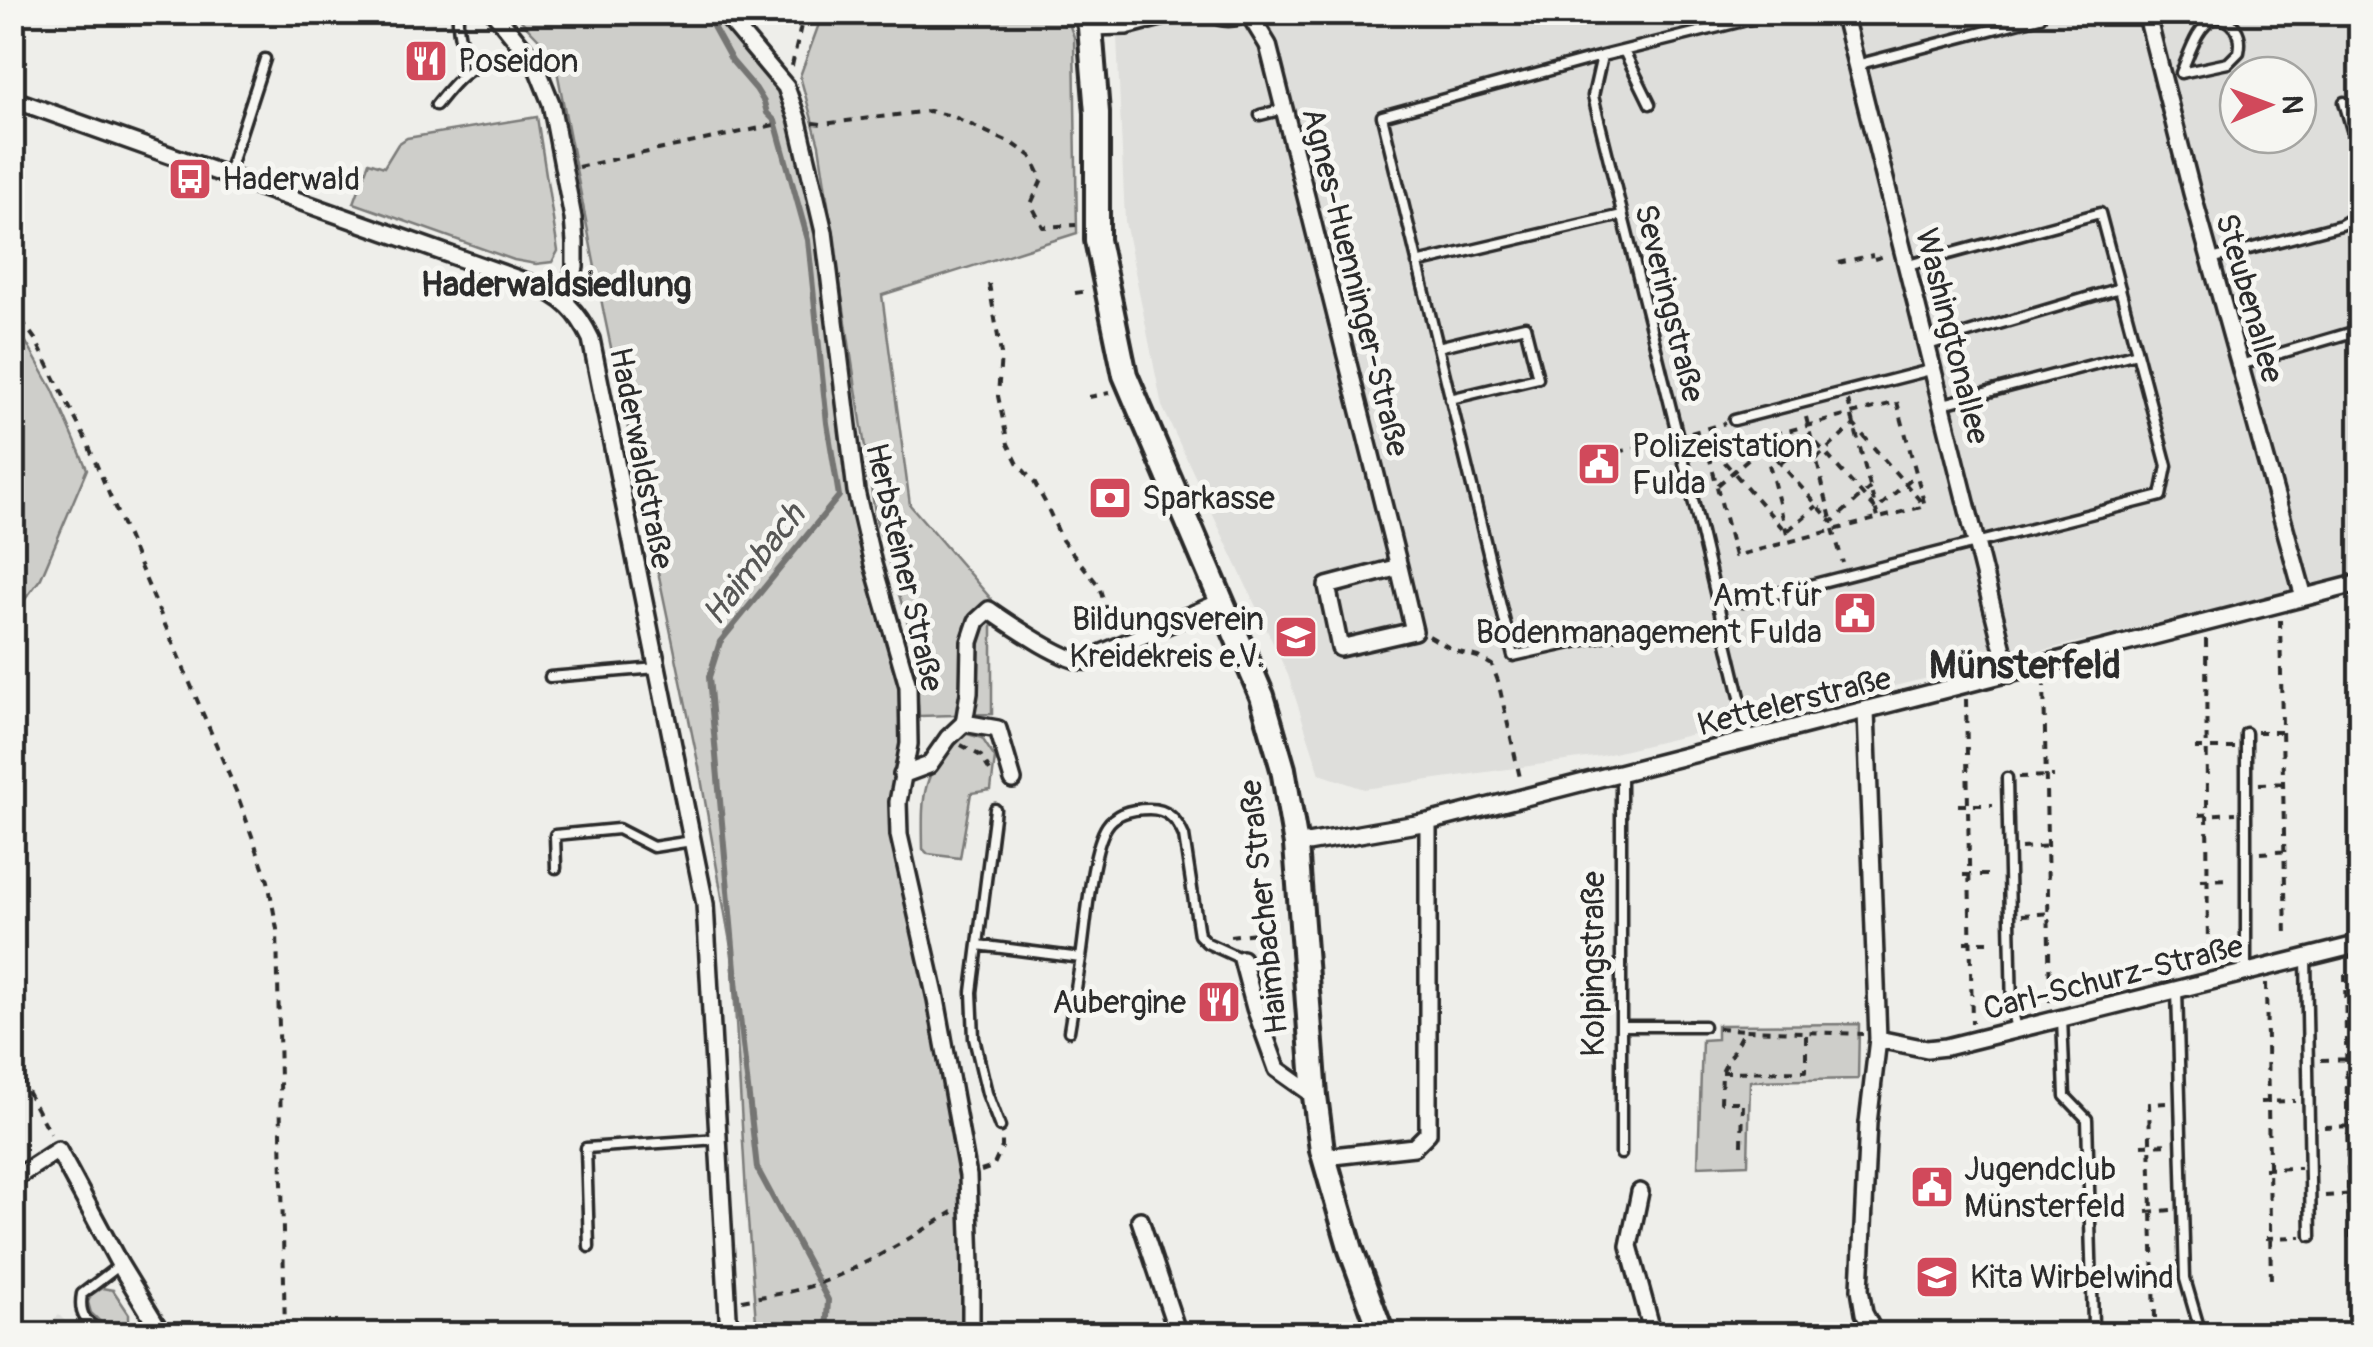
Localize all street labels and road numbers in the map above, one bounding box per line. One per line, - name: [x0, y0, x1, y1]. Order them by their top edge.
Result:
- street label: Agnes-Huenninger-Straße: [1292, 104, 1418, 461]
- street label: Severingstraße: [1625, 200, 1713, 406]
- street label: Steubenallee: [2206, 209, 2292, 388]
- street label: Washingtonallee: [1906, 224, 1998, 448]
- street label: Haderwaldstraße: [600, 344, 682, 573]
- street label: Herbsteiner Straße: [856, 439, 952, 695]
- street label: Kettelerstraße: [1693, 659, 1895, 745]
- street label: Haimbacher Straße: [1231, 778, 1297, 1036]
- street label: Kolpingstraße: [1574, 871, 1614, 1057]
- street label: Carl-Schurz-Straße: [1979, 926, 2247, 1030]

